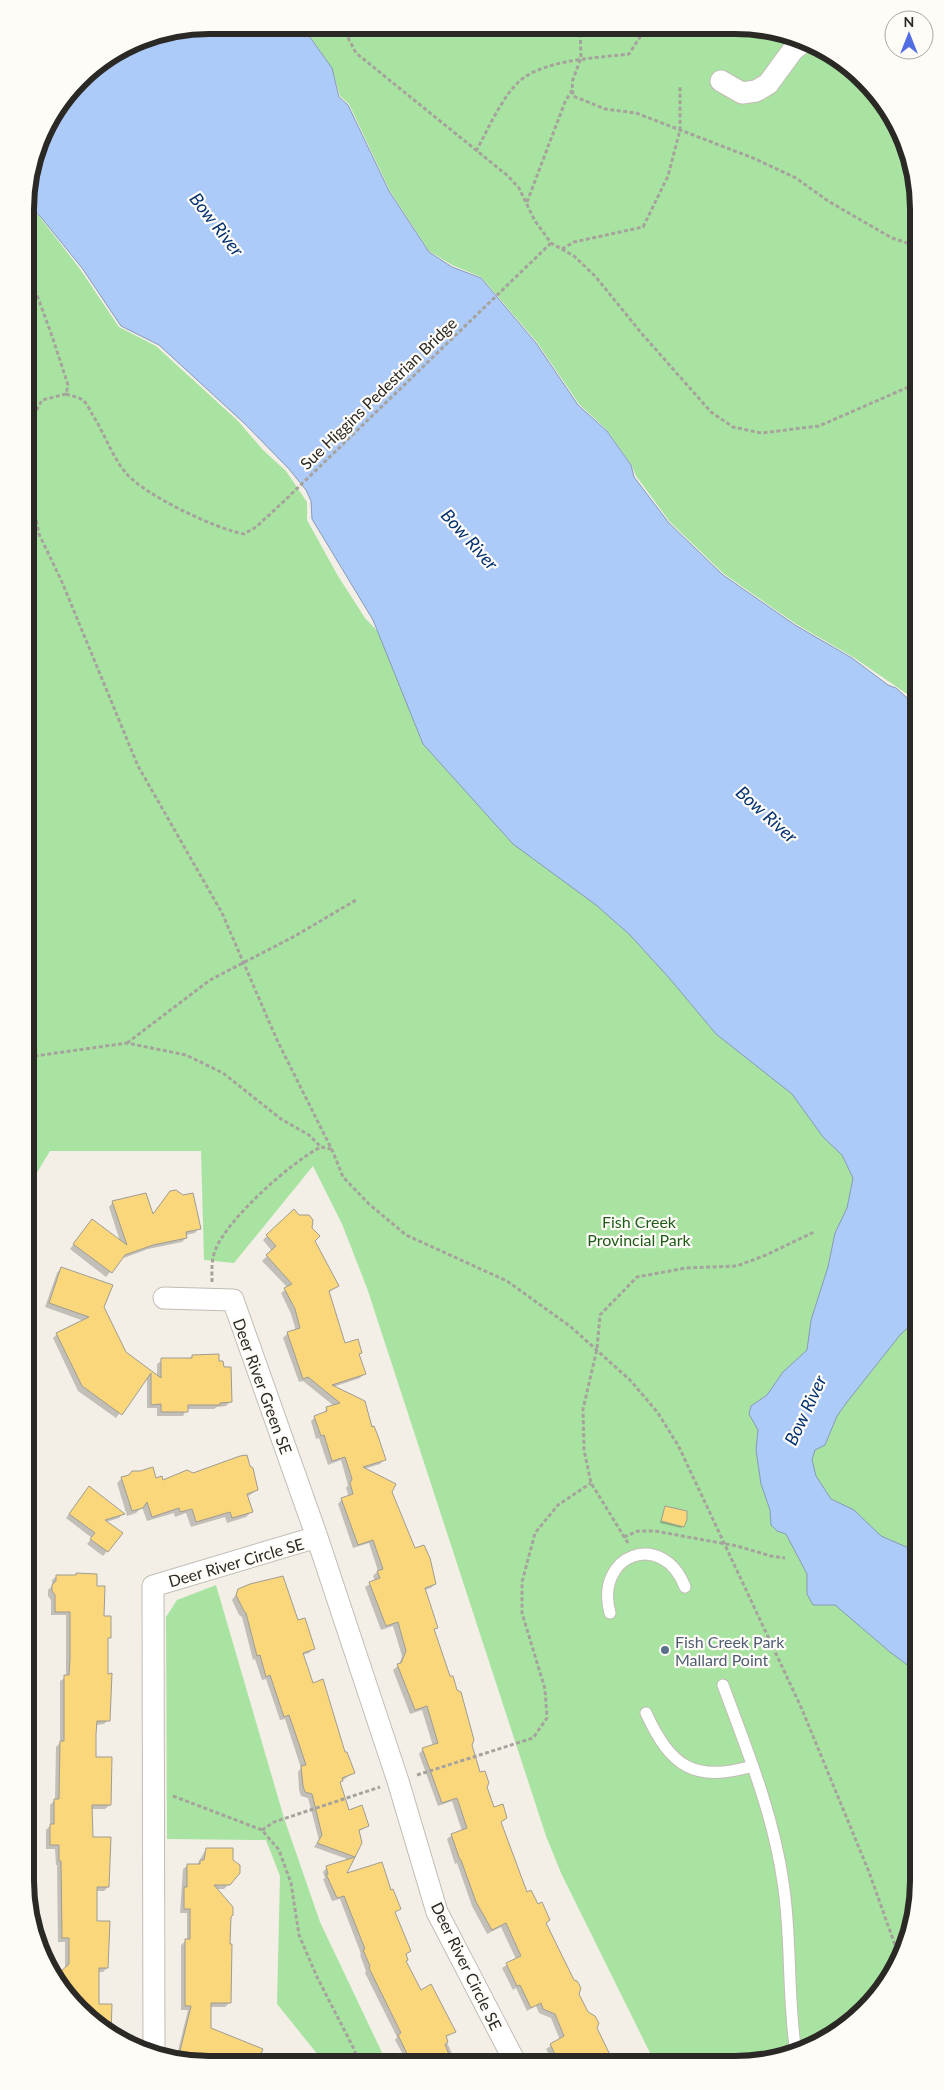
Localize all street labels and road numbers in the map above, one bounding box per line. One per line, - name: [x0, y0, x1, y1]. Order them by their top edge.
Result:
- street label: Sue Higgins Pedestrian Bridge: [296, 313, 460, 473]
- street label: Deer River Green SE: [230, 1315, 296, 1457]
- street label: Deer River Circle SE: [166, 1534, 306, 1590]
- street label: Deer River Circle SE: [428, 1899, 506, 2033]

